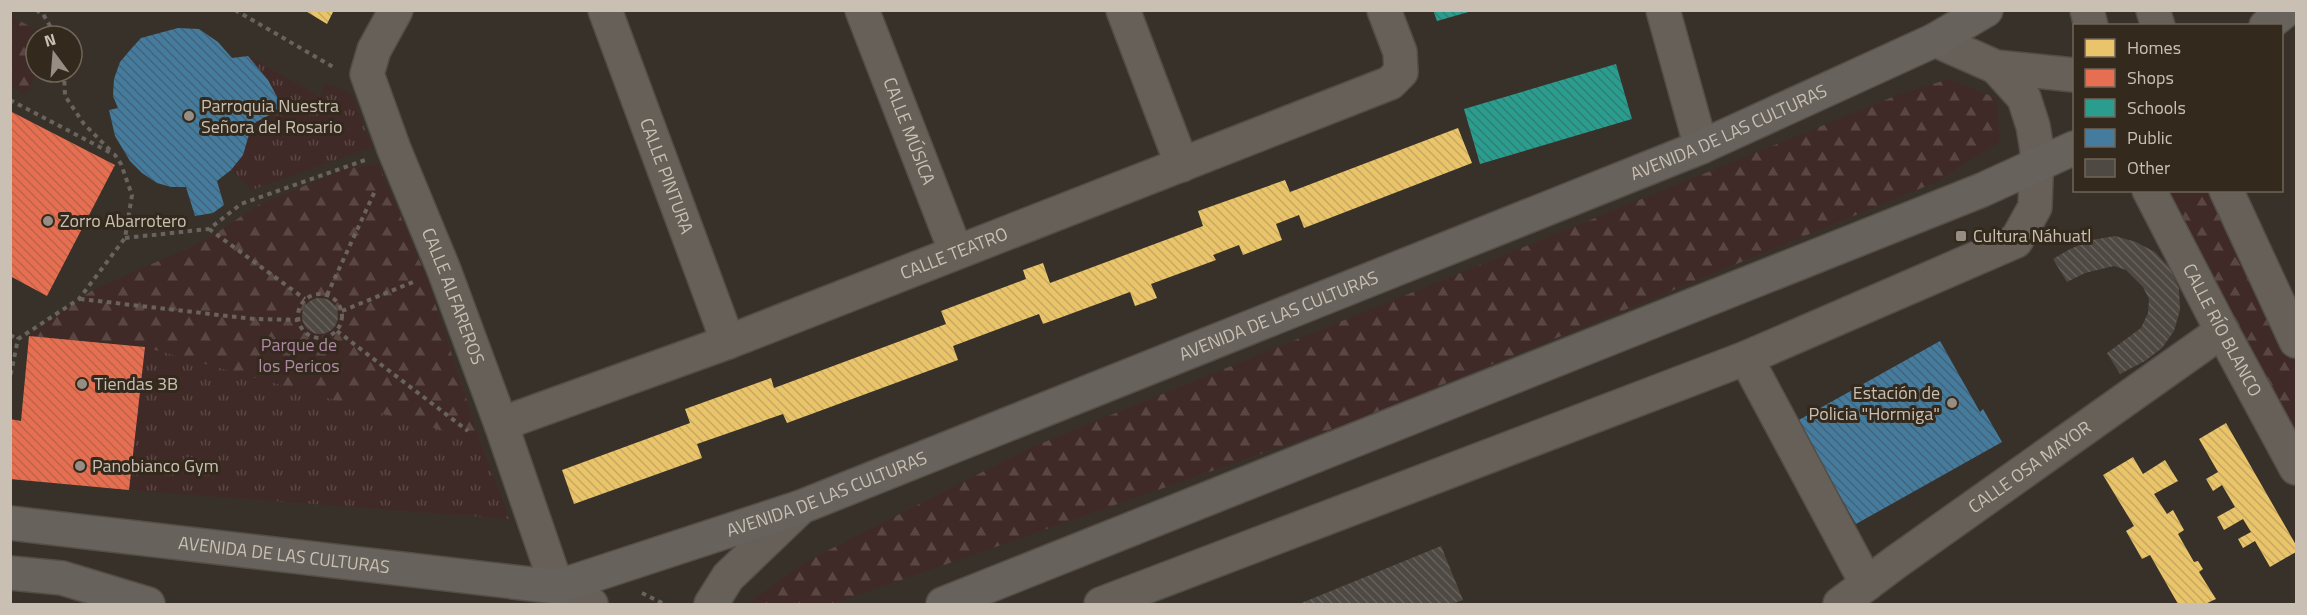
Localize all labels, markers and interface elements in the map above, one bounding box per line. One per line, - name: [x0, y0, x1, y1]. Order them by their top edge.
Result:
- north arrow: [24, 24, 84, 84]
- legend: [2073, 24, 2283, 192]
- text: N: [41, 27, 59, 53]
- text: Homes: [2127, 34, 2181, 61]
- text: Shops: [2127, 64, 2174, 91]
- street label: CALLE MÚSICA: [876, 73, 943, 189]
- street label: AVENIDA DE LAS CULTURAS: [1626, 77, 1831, 187]
- place label: Parroquia Nuestra Señora del Rosario: [201, 92, 342, 140]
- text: Schools: [2127, 94, 2186, 121]
- marker: Parroquia Nuestra Señora del Rosario: [182, 109, 196, 123]
- street label: CALLE PINTURA: [633, 114, 701, 238]
- text: Public: [2127, 124, 2173, 151]
- text: Other: [2127, 154, 2170, 181]
- place label: Zorro Abarrotero: [60, 207, 187, 234]
- marker: Zorro Abarrotero: [41, 214, 55, 228]
- street label: CALLE TEATRO: [896, 220, 1012, 286]
- place label: Cultura Náhuatl: [1973, 222, 2091, 249]
- street label: CALLE ALFAREROS: [415, 223, 492, 368]
- marker: Cultura Náhuatl: [1954, 229, 1968, 243]
- street label: CALLE RÍO BLANCO: [2176, 258, 2269, 401]
- street label: AVENIDA DE LAS CULTURAS: [1175, 263, 1382, 367]
- park label: Parque de los Pericos: [258, 331, 340, 379]
- place label: Tiendas 3B: [94, 370, 178, 397]
- marker: Tiendas 3B: [75, 377, 89, 391]
- place label: Estación de Policia "Hormiga": [1809, 379, 1940, 427]
- marker: Estación de Policia "Hormiga": [1945, 396, 1959, 410]
- street label: CALLE OSA MAYOR: [1963, 414, 2097, 520]
- street label: AVENIDA DE LAS CULTURAS: [723, 444, 931, 544]
- place label: Panobianco Gym: [92, 452, 219, 479]
- marker: Panobianco Gym: [73, 459, 87, 473]
- street label: AVENIDA DE LAS CULTURAS: [177, 529, 391, 580]

